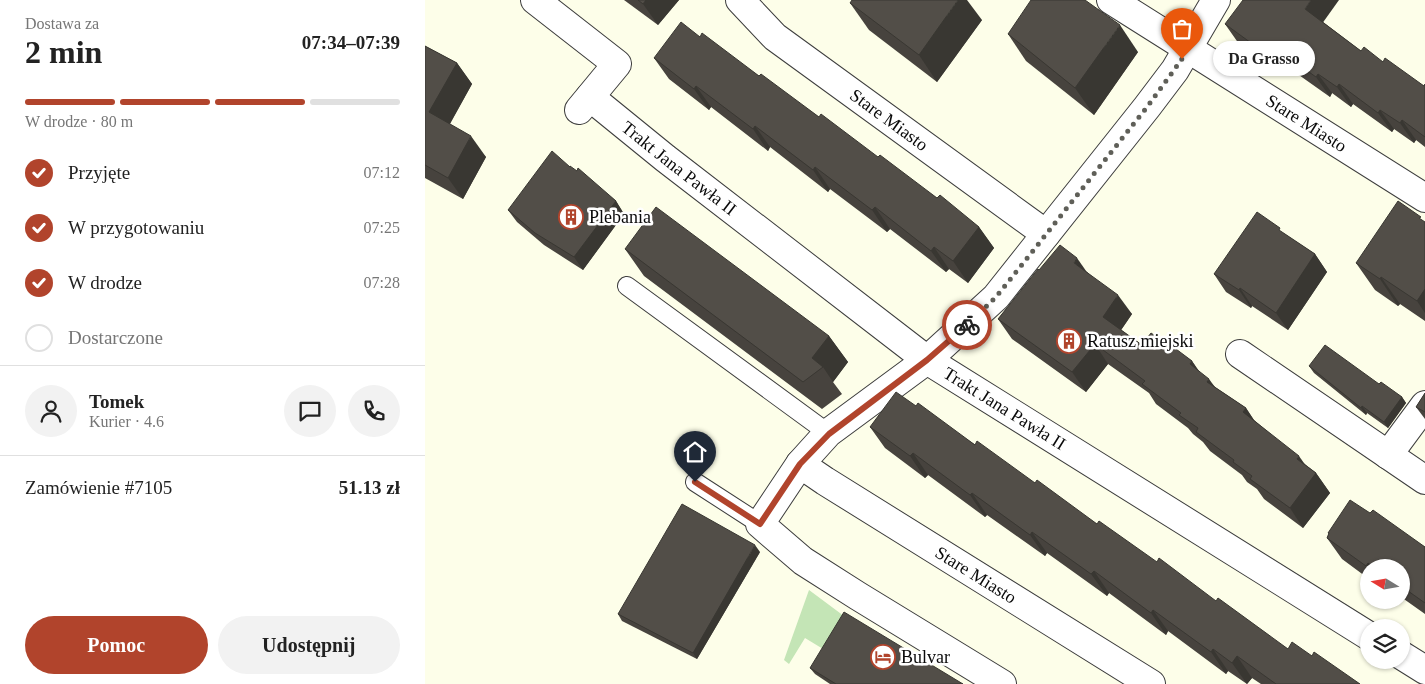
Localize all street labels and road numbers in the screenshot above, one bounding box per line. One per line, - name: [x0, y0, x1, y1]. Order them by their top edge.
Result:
- street label: Stare Miasto: [846, 85, 932, 155]
- street label: Stare Miasto: [1262, 90, 1350, 156]
- street label: Trakt Jana Pawła II: [618, 117, 740, 219]
- street label: Trakt Jana Pawła II: [940, 363, 1069, 454]
- street label: Stare Miasto: [932, 542, 1020, 608]

